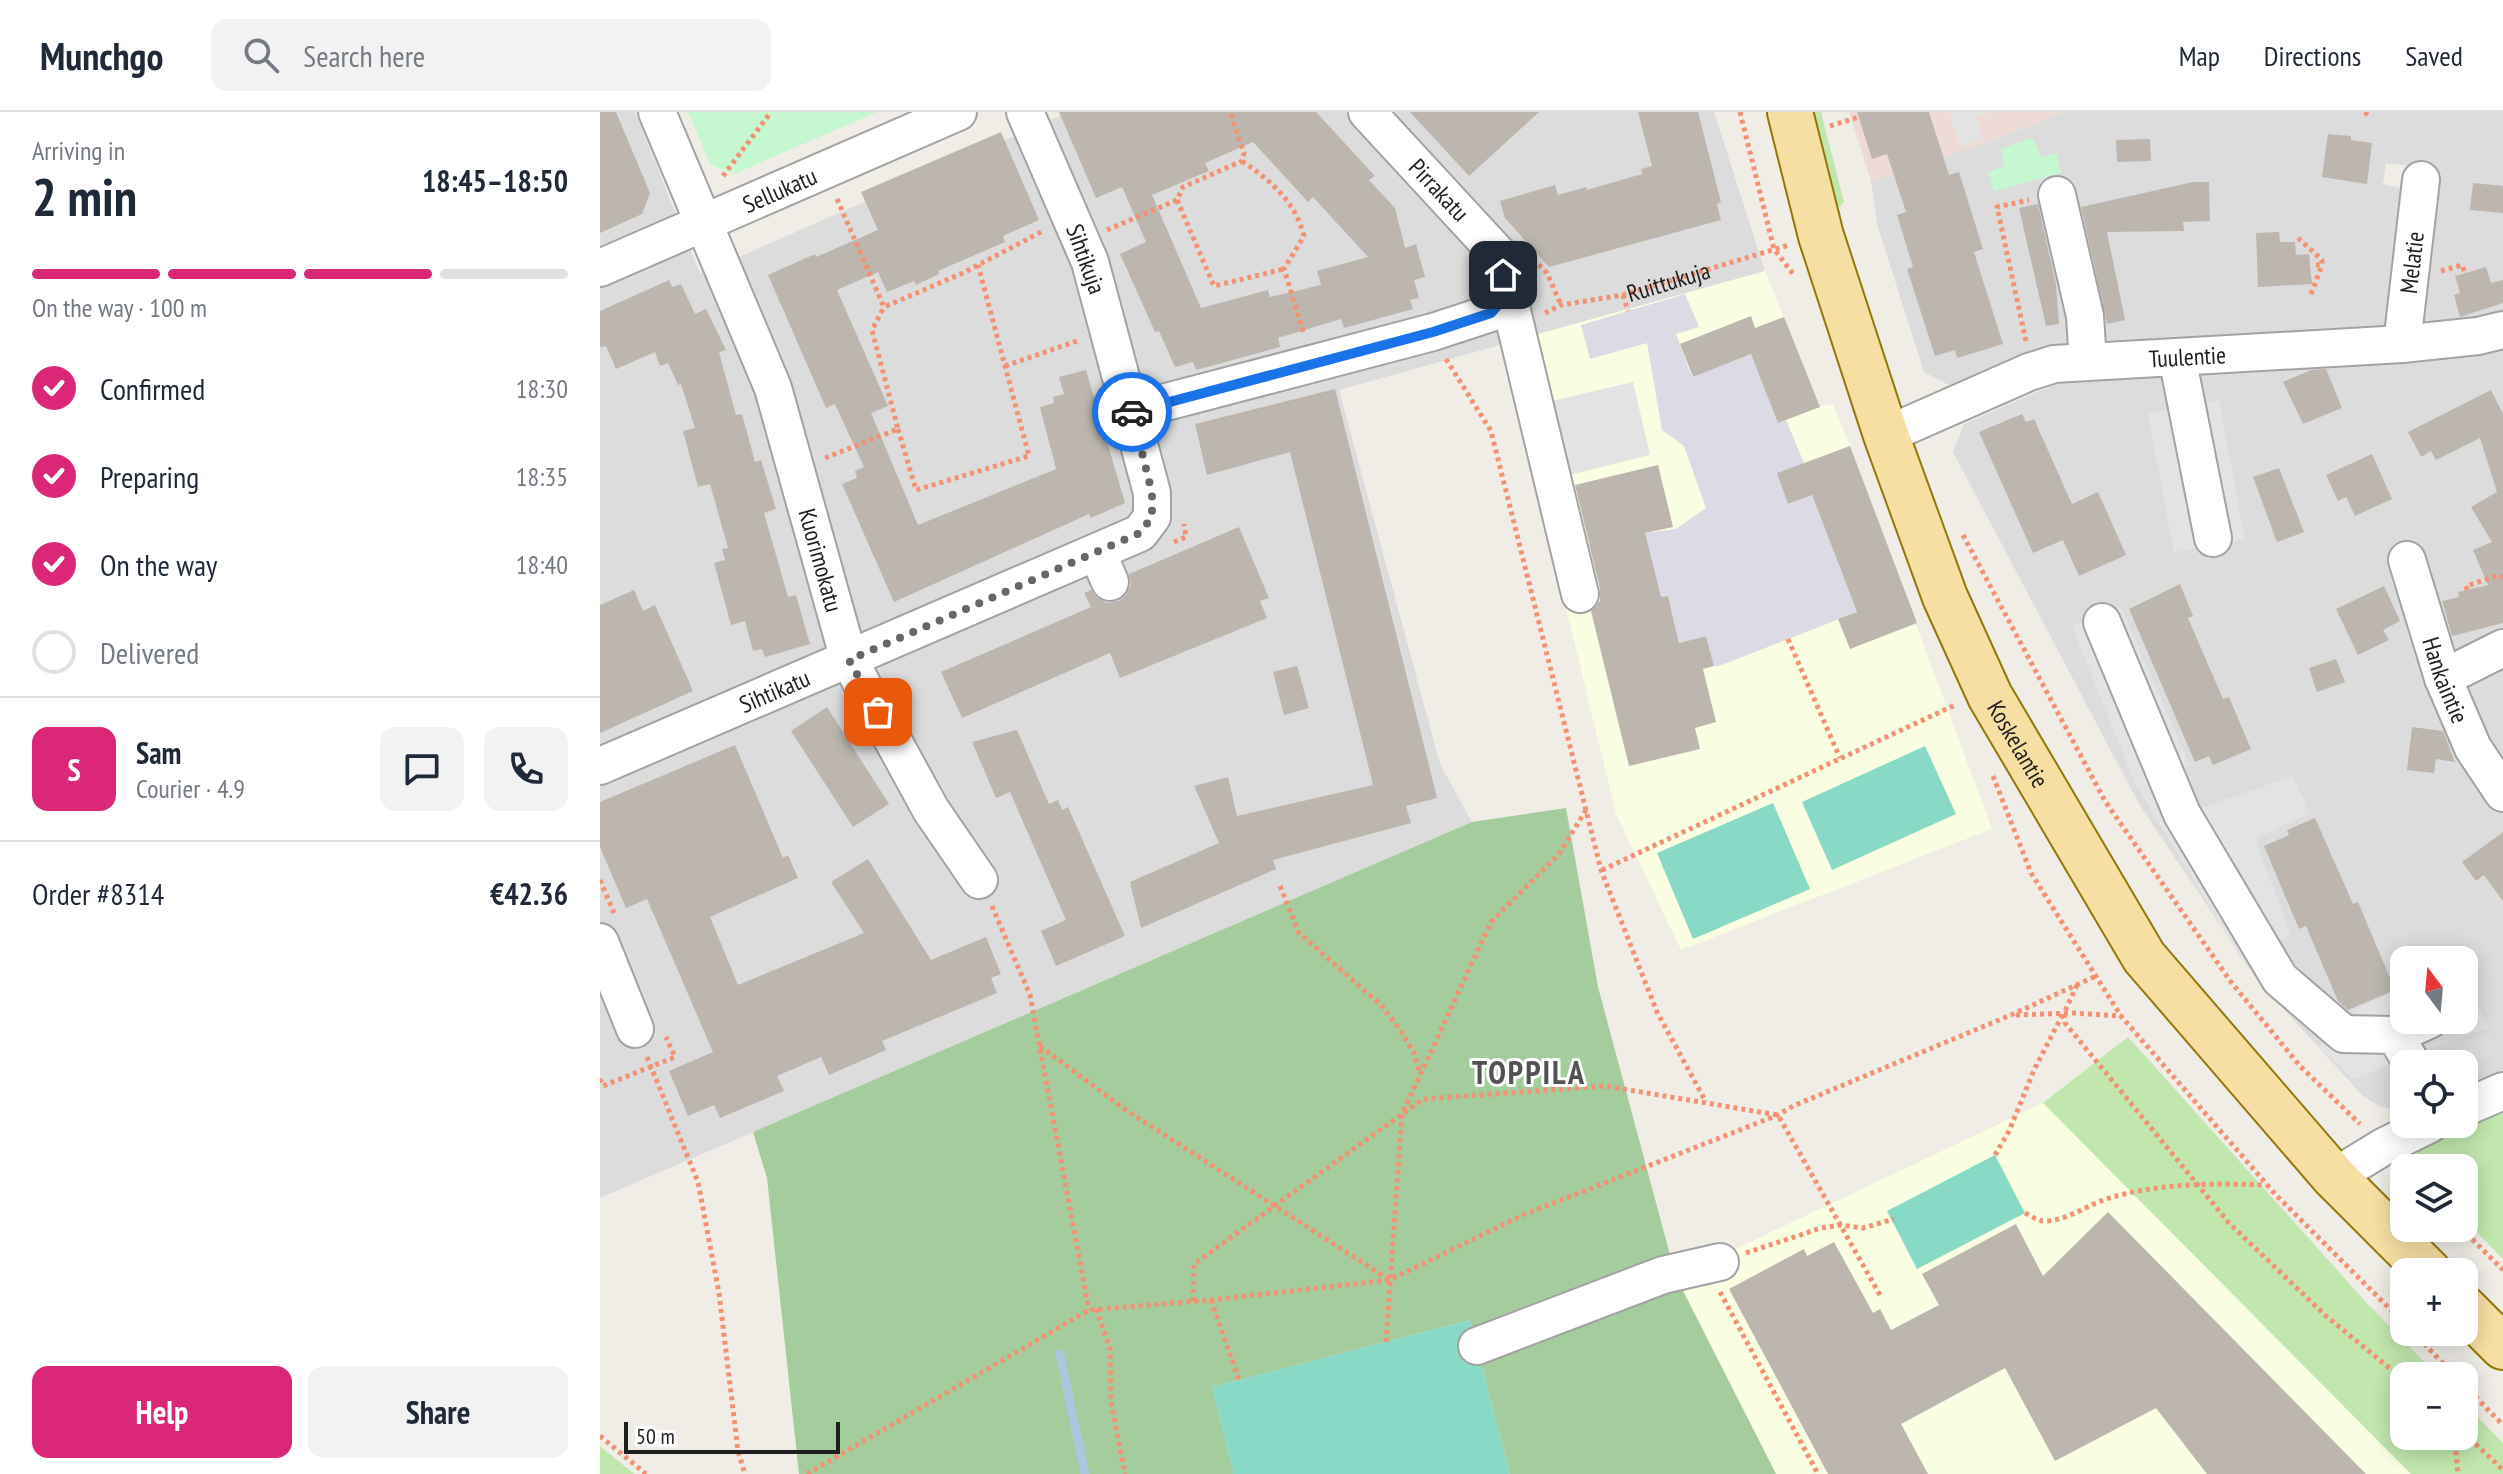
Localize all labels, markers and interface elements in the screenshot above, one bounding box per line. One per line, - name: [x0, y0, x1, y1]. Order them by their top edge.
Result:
- search box: [211, 19, 771, 91]
- text: Munchgo: [40, 31, 163, 80]
- icon: search: [239, 33, 283, 77]
- text: Search here: [303, 36, 425, 75]
- text: Map: [2179, 37, 2220, 74]
- text: Directions: [2264, 37, 2361, 74]
- text: Saved: [2405, 37, 2463, 74]
- text: Arriving in: [32, 134, 125, 167]
- street label: Pirrakatu: [1402, 152, 1476, 228]
- street label: Sellukatu: [738, 160, 822, 219]
- text: 18:45–18:50: [422, 161, 568, 200]
- text: 2 min: [32, 163, 137, 230]
- street label: Sihtikuja: [1059, 220, 1113, 298]
- street label: Melatie: [2392, 230, 2430, 295]
- pin: [1469, 241, 1537, 309]
- icon: home: [1481, 253, 1525, 297]
- street label: Ruittukuja: [1623, 254, 1714, 309]
- text: On the way · 100 m: [32, 291, 207, 324]
- street label: Tuulentie: [2148, 339, 2227, 374]
- icon: check: [32, 366, 76, 410]
- text: Confirmed: [100, 369, 205, 408]
- text: 18:30: [516, 372, 568, 405]
- courier: [1092, 372, 1172, 452]
- icon: car: [1110, 390, 1154, 434]
- icon: check: [32, 454, 76, 498]
- text: Preparing: [100, 457, 199, 496]
- text: 18:35: [516, 460, 568, 493]
- street label: Kuorimokatu: [792, 505, 850, 615]
- icon: check: [32, 542, 76, 586]
- text: On the way: [100, 545, 217, 584]
- text: 18:40: [516, 548, 568, 581]
- text: Delivered: [100, 633, 199, 672]
- street label: Hankaintie: [2416, 633, 2476, 728]
- street label: Sihtikatu: [734, 662, 814, 720]
- pin: [844, 678, 912, 746]
- icon: bag: [856, 690, 900, 734]
- street label: Koskelantie: [1981, 695, 2056, 793]
- button: chat: [380, 727, 464, 811]
- button: phone: [484, 727, 568, 811]
- text: Sam: [136, 733, 181, 772]
- text: S: [67, 750, 81, 789]
- text: Courier · 4.9: [136, 772, 245, 805]
- text: Order #8314: [32, 874, 164, 913]
- text: €42.36: [490, 874, 568, 913]
- north arrow: [2390, 946, 2478, 1034]
- map controls: [2390, 946, 2478, 1450]
- button: locate: [2390, 1050, 2478, 1138]
- district label: TOPPILA: [1472, 1051, 1586, 1093]
- button: layers: [2390, 1154, 2478, 1242]
- button: +: [2390, 1258, 2478, 1346]
- button: −: [2390, 1362, 2478, 1450]
- button: Help: [32, 1366, 292, 1458]
- button: Share: [308, 1366, 568, 1458]
- scale bar: [624, 1418, 840, 1454]
- text: 50 m: [636, 1422, 675, 1450]

